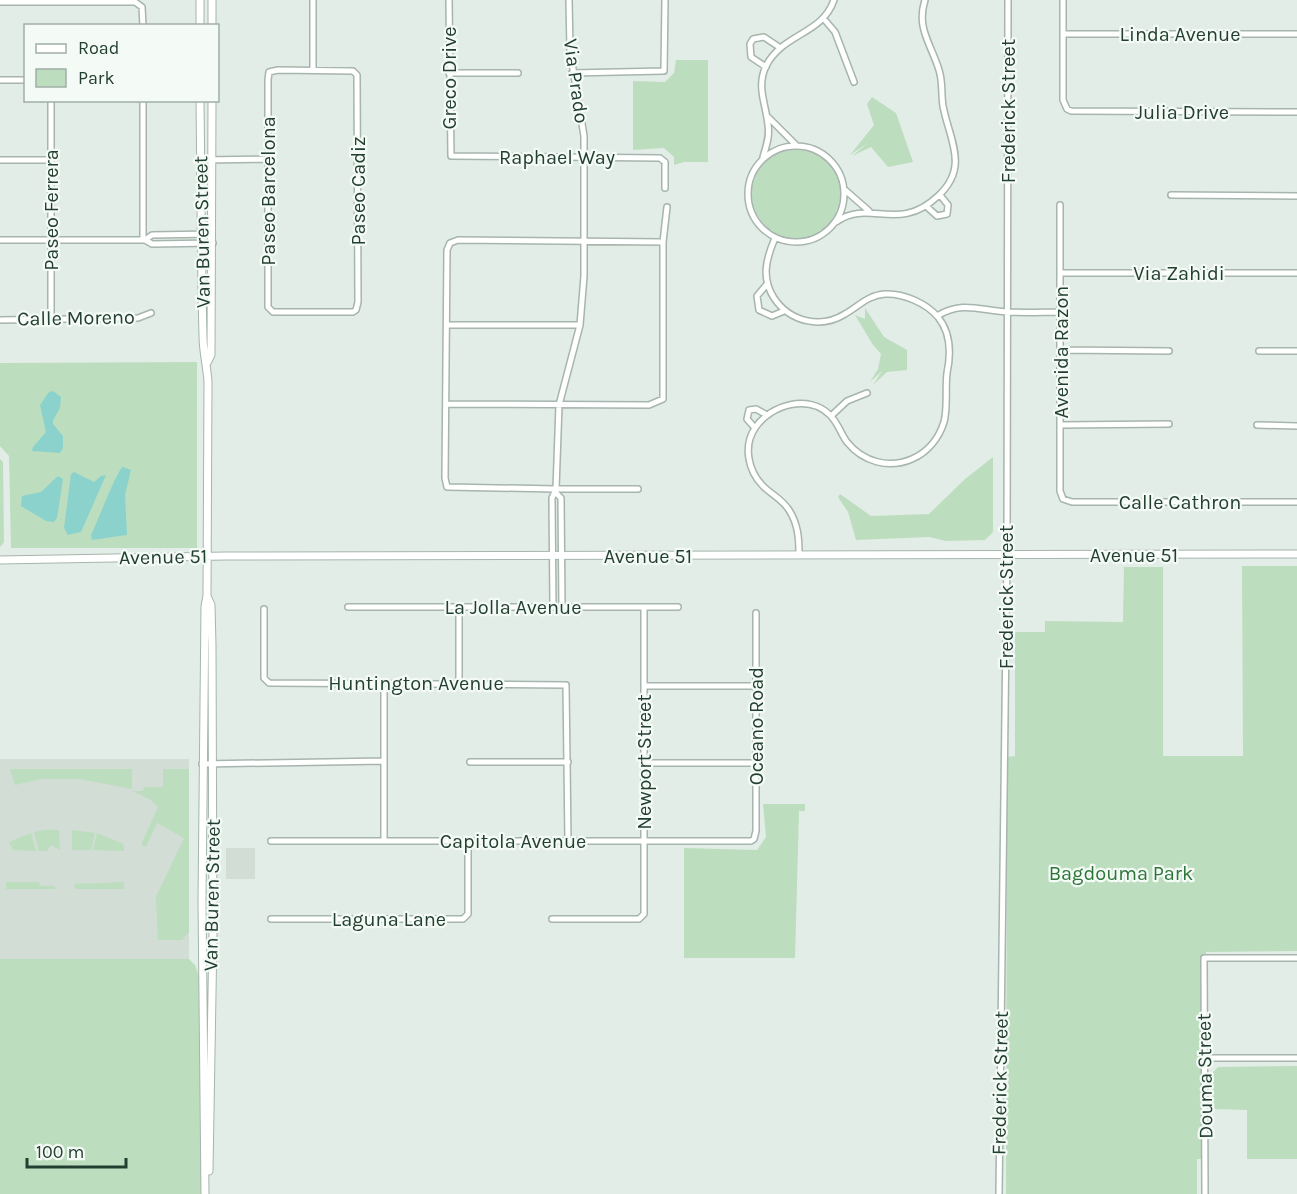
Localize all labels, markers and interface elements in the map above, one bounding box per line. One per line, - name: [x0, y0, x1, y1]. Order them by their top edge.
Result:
- street label: Linda Avenue: [1120, 23, 1240, 46]
- legend: [24, 24, 219, 102]
- street label: Greco Drive: [438, 26, 461, 130]
- text: Road: [78, 37, 119, 59]
- street label: Via Prado: [559, 37, 593, 125]
- street label: Frederick Street: [997, 38, 1020, 183]
- text: Park: [78, 67, 115, 89]
- street label: Julia Drive: [1135, 101, 1229, 124]
- street label: Paseo Barcelona: [257, 116, 280, 266]
- street label: Paseo Cadiz: [347, 136, 370, 246]
- street label: Raphael Way: [499, 146, 615, 169]
- street label: Paseo Ferrera: [40, 149, 63, 271]
- street label: Van Buren Street: [189, 155, 215, 308]
- street label: Via Zahidi: [1133, 262, 1225, 285]
- street label: Avenida Razon: [1050, 286, 1073, 418]
- street label: Calle Moreno: [17, 305, 135, 331]
- street label: Calle Cathron: [1119, 491, 1241, 514]
- street label: Frederick Street: [995, 524, 1018, 669]
- street label: Avenue 51: [1090, 544, 1178, 567]
- street label: Avenue 51: [119, 545, 207, 569]
- street label: Avenue 51: [604, 545, 692, 568]
- street label: La Jolla Avenue: [445, 596, 581, 619]
- street label: Oceano Road: [745, 667, 768, 785]
- street label: Huntington Avenue: [328, 672, 504, 695]
- street label: Newport Street: [633, 694, 656, 830]
- street label: Van Buren Street: [199, 818, 225, 971]
- street label: Capitola Avenue: [440, 830, 586, 853]
- park label: Bagdouma Park: [1049, 862, 1193, 885]
- street label: Laguna Lane: [332, 908, 446, 931]
- street label: Frederick Street: [987, 1010, 1013, 1155]
- street label: Douma Street: [1192, 1013, 1218, 1139]
- scale bar: [27, 1131, 126, 1169]
- text: 100 m: [36, 1141, 84, 1163]

